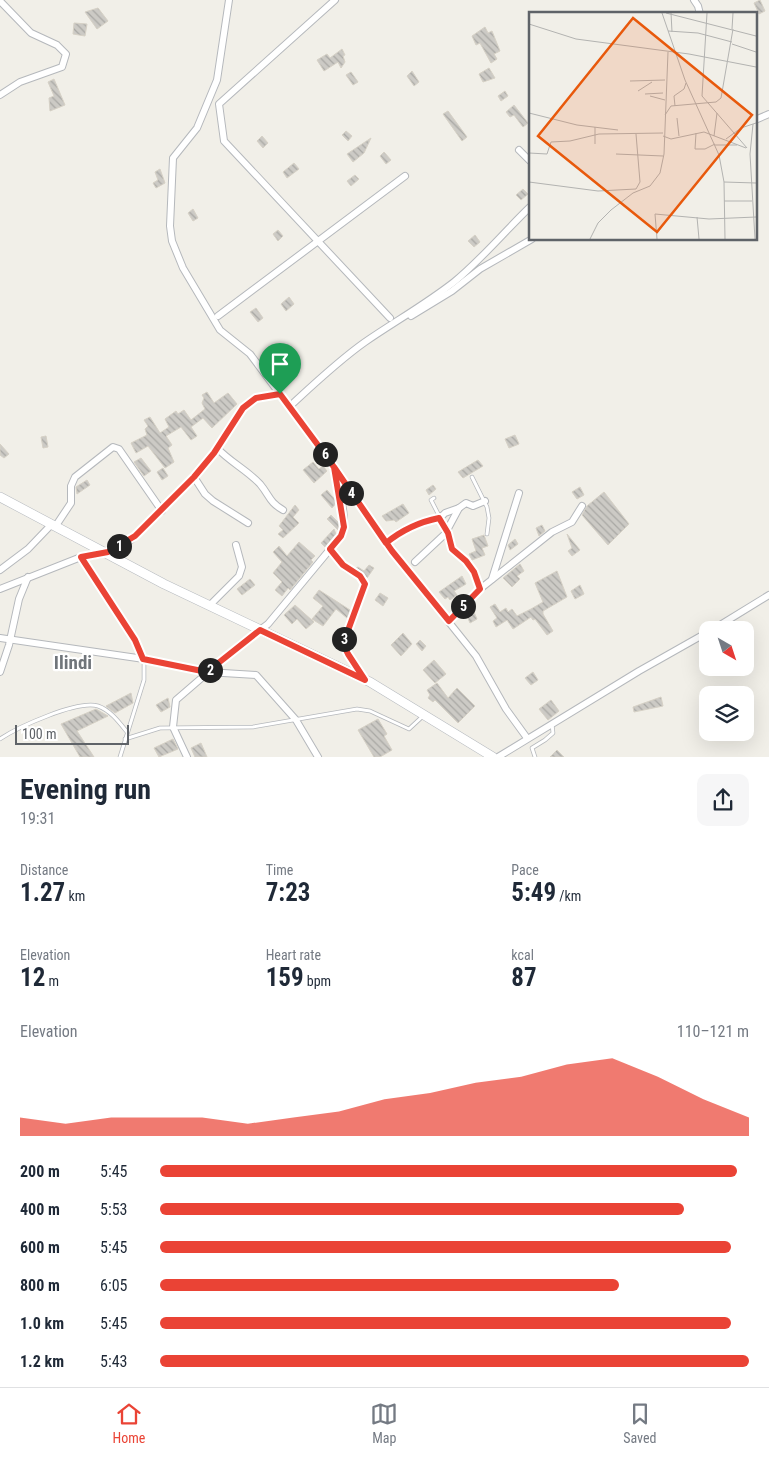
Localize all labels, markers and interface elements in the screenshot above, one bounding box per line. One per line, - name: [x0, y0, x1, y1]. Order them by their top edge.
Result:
- inset map: [529, 12, 756, 240]
- pin: [259, 343, 301, 394]
- icon: arrive: [266, 350, 294, 378]
- pin: 6: [312, 442, 338, 466]
- text: 6: [322, 446, 329, 462]
- pin: 4: [338, 480, 364, 506]
- text: 4: [348, 485, 355, 501]
- pin: 1: [106, 534, 132, 558]
- text: 1: [116, 538, 123, 554]
- pin: 5: [450, 594, 476, 618]
- text: 5: [460, 598, 467, 614]
- north arrow: [699, 621, 754, 676]
- map controls: [699, 621, 754, 741]
- pin: 3: [332, 626, 356, 652]
- text: 3: [341, 631, 348, 647]
- district label: Ilindi: [54, 651, 92, 674]
- pin: 2: [198, 658, 222, 682]
- text: 2: [207, 662, 214, 678]
- button: layers: [699, 686, 754, 741]
- scale bar: [15, 722, 129, 745]
- text: 100 m: [22, 726, 57, 742]
- text: Evening run: [20, 773, 151, 806]
- button: share: [697, 774, 749, 826]
- text: 19:31: [20, 809, 55, 828]
- text: Distance: [20, 862, 68, 878]
- text: Time: [266, 862, 293, 878]
- text: Pace: [511, 862, 539, 878]
- text: 1.27: [20, 878, 65, 907]
- text: 7:23: [266, 878, 310, 907]
- text: 5:49: [511, 878, 556, 907]
- text: km: [65, 888, 85, 904]
- text: /km: [556, 888, 581, 904]
- text: Elevation: [20, 947, 70, 963]
- text: Heart rate: [266, 947, 321, 963]
- text: kcal: [511, 947, 534, 963]
- text: 12: [20, 963, 45, 992]
- text: 159: [266, 963, 304, 992]
- text: 87: [511, 963, 537, 992]
- text: m: [45, 973, 59, 989]
- text: bpm: [304, 973, 331, 989]
- text: Elevation: [20, 1022, 78, 1041]
- text: 110–121 m: [677, 1022, 749, 1041]
- text: 200 m: [20, 1162, 60, 1181]
- text: 5:45: [100, 1162, 127, 1181]
- text: 400 m: [20, 1200, 60, 1219]
- text: 5:53: [100, 1200, 127, 1219]
- text: 600 m: [20, 1238, 60, 1257]
- text: 5:45: [100, 1238, 127, 1257]
- text: 800 m: [20, 1276, 60, 1295]
- text: 6:05: [100, 1276, 127, 1295]
- text: 1.0 km: [20, 1314, 64, 1333]
- text: 5:45: [100, 1314, 127, 1333]
- text: 1.2 km: [20, 1352, 64, 1371]
- text: 5:43: [100, 1352, 127, 1371]
- tab: Home: [112, 1400, 145, 1446]
- tab: Map: [370, 1400, 398, 1446]
- tab: Saved: [623, 1400, 657, 1446]

